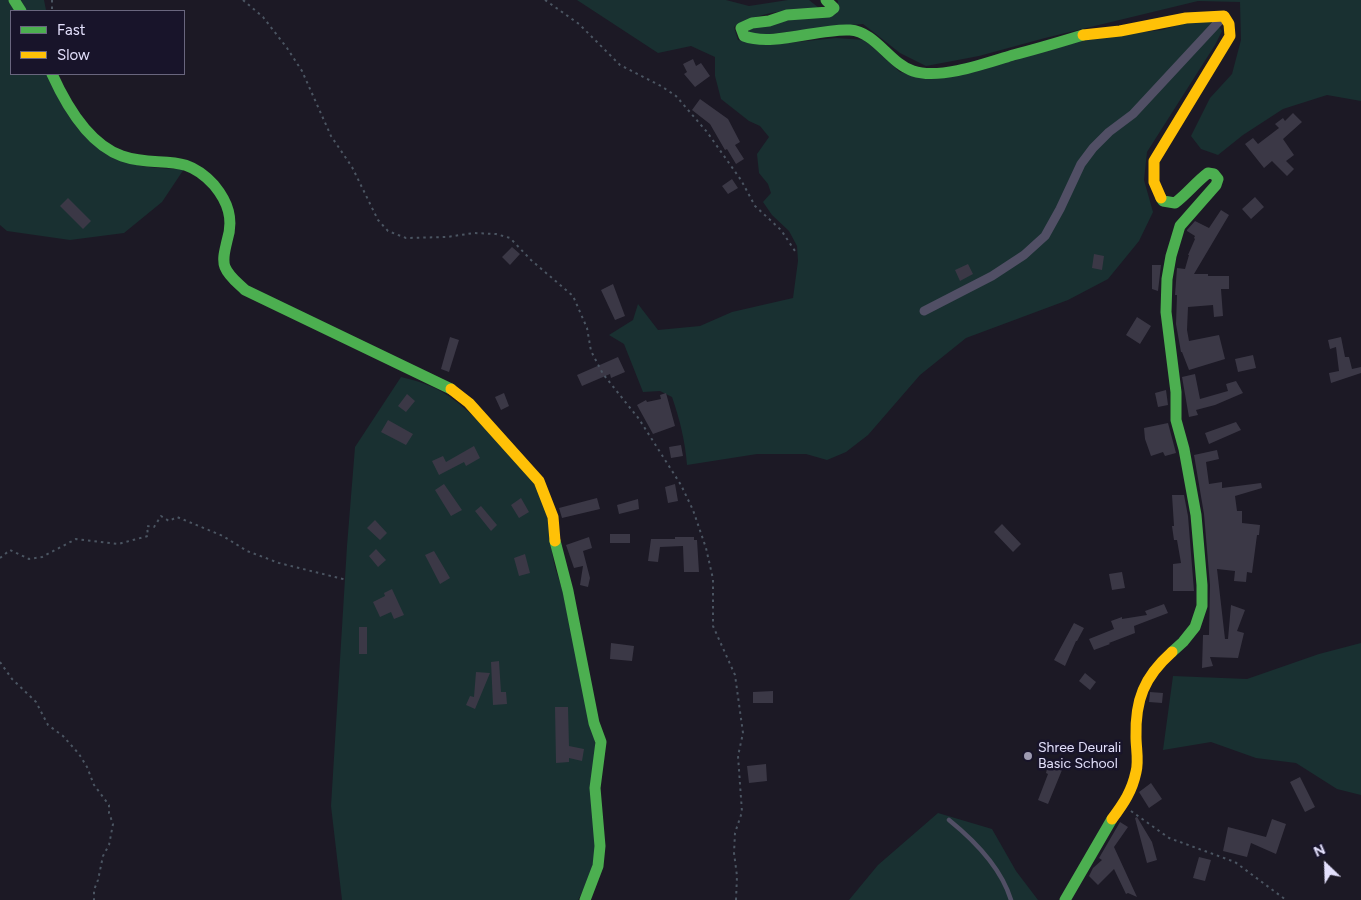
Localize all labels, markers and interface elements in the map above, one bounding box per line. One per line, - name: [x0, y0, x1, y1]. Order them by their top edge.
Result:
- legend: [10, 10, 185, 75]
- text: Fast: [57, 21, 85, 39]
- text: Slow: [57, 46, 90, 64]
- place label: Shree Deurali Basic School: [1038, 740, 1121, 772]
- marker: Shree Deurali Basic School: [1022, 750, 1034, 762]
- north arrow: [1301, 840, 1351, 890]
- text: N: [1311, 841, 1328, 861]

